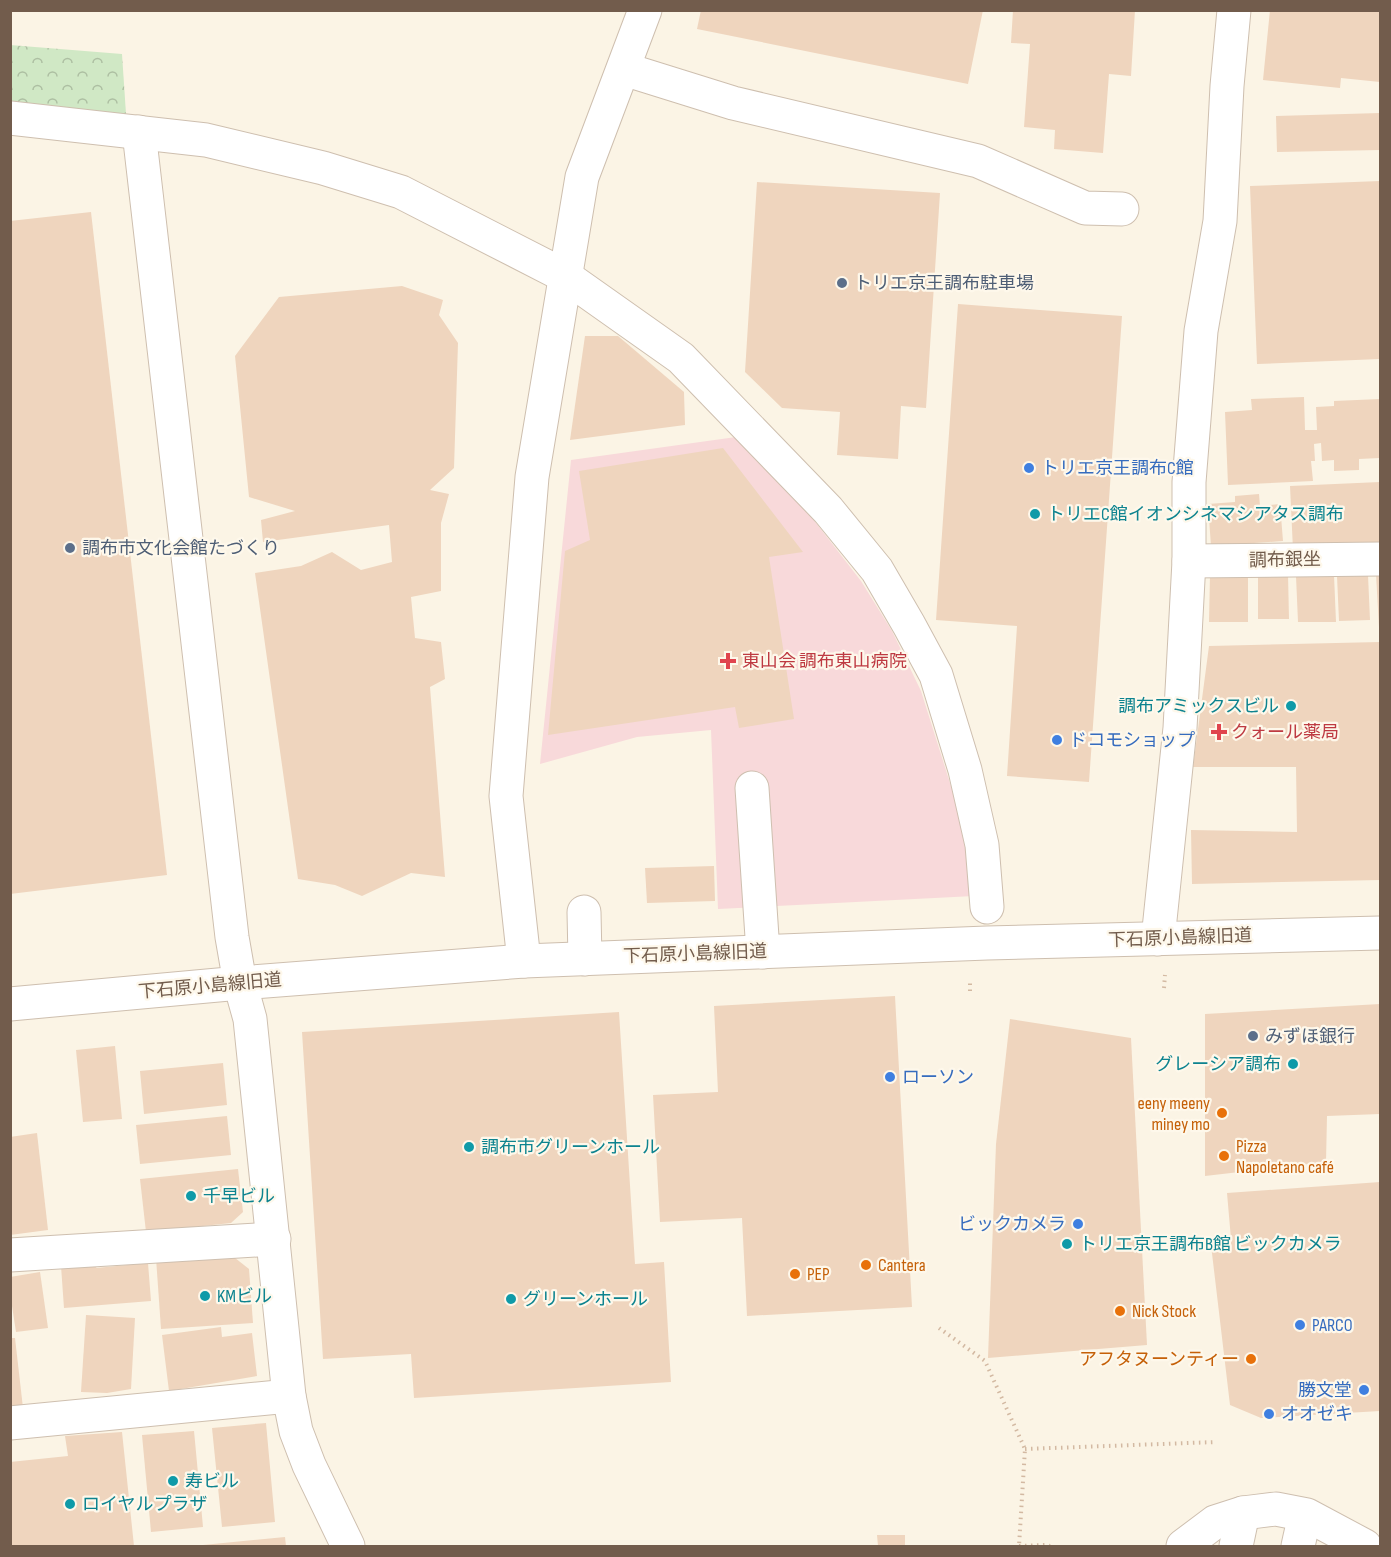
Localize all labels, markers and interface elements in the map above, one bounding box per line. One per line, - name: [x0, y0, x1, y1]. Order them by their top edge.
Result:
- place label: トリエ京王調布駐車場: [854, 273, 1034, 294]
- marker: トリエ京王調布駐車場: [835, 276, 849, 290]
- place label: トリエ京王調布C館: [1041, 458, 1194, 479]
- marker: トリエ京王調布C館: [1022, 461, 1036, 475]
- place label: トリエC館イオンシネマシアタス調布: [1047, 504, 1344, 525]
- marker: トリエC館イオンシネマシアタス調布: [1028, 507, 1042, 521]
- place label: 調布市文化会館たづくり: [82, 538, 280, 559]
- marker: 調布市文化会館たづくり: [63, 541, 77, 555]
- street label: 調布銀坐: [1249, 549, 1321, 571]
- place label: 東山会 調布東山病院: [742, 651, 907, 672]
- marker: 東山会 調布東山病院: [719, 652, 737, 670]
- place label: 調布アミックスビル: [1118, 696, 1279, 717]
- marker: 調布アミックスビル: [1284, 699, 1298, 713]
- place label: クォール薬局: [1231, 722, 1339, 743]
- marker: クォール薬局: [1212, 725, 1226, 739]
- place label: ドコモショップ: [1069, 730, 1195, 751]
- marker: ドコモショップ: [1050, 733, 1064, 747]
- street label: 下石原小島線旧道: [1108, 925, 1252, 951]
- street label: 下石原小島線旧道: [623, 941, 767, 967]
- street label: 下石原小島線旧道: [137, 969, 283, 1003]
- place label: みずほ銀行: [1265, 1026, 1355, 1047]
- marker: みずほ銀行: [1246, 1029, 1260, 1043]
- place label: グレーシア調布: [1155, 1054, 1281, 1075]
- marker: グレーシア調布: [1286, 1057, 1300, 1071]
- place label: ローソン: [902, 1067, 974, 1088]
- marker: ローソン: [883, 1070, 897, 1084]
- place label: eeny meeny miney mo: [1137, 1093, 1210, 1135]
- marker: eeny meeny miney mo: [1215, 1106, 1229, 1120]
- place label: Pizza Napoletano café: [1236, 1136, 1334, 1178]
- place label: 調布市グリーンホール: [481, 1137, 660, 1158]
- marker: 調布市グリーンホール: [462, 1140, 476, 1154]
- marker: Pizza Napoletano café: [1217, 1149, 1231, 1163]
- place label: 千早ビル: [203, 1186, 275, 1207]
- marker: 千早ビル: [184, 1189, 198, 1203]
- place label: ビックカメラ: [958, 1214, 1066, 1235]
- marker: ビックカメラ: [1071, 1217, 1085, 1231]
- place label: トリエ京王調布B館 ビックカメラ: [1079, 1234, 1342, 1255]
- marker: トリエ京王調布B館 ビックカメラ: [1060, 1237, 1074, 1251]
- place label: Cantera: [878, 1255, 926, 1276]
- marker: Cantera: [859, 1258, 873, 1272]
- place label: PEP: [807, 1264, 830, 1285]
- marker: PEP: [788, 1267, 802, 1281]
- place label: KMビル: [217, 1286, 272, 1307]
- marker: KMビル: [198, 1289, 212, 1303]
- place label: グリーンホール: [523, 1289, 648, 1310]
- marker: グリーンホール: [504, 1292, 518, 1306]
- place label: Nick Stock: [1132, 1301, 1196, 1322]
- marker: Nick Stock: [1113, 1304, 1127, 1318]
- place label: PARCO: [1312, 1315, 1353, 1336]
- marker: PARCO: [1293, 1318, 1307, 1332]
- place label: アフタヌーンティー: [1079, 1349, 1239, 1370]
- marker: アフタヌーンティー: [1244, 1352, 1258, 1366]
- place label: 勝文堂: [1298, 1380, 1352, 1401]
- marker: 勝文堂: [1357, 1383, 1371, 1397]
- place label: オオゼキ: [1281, 1404, 1353, 1425]
- marker: オオゼキ: [1262, 1407, 1276, 1421]
- place label: 寿ビル: [185, 1471, 239, 1492]
- marker: 寿ビル: [166, 1474, 180, 1488]
- place label: ロイヤルプラザ: [82, 1494, 207, 1515]
- marker: ロイヤルプラザ: [63, 1497, 77, 1511]

